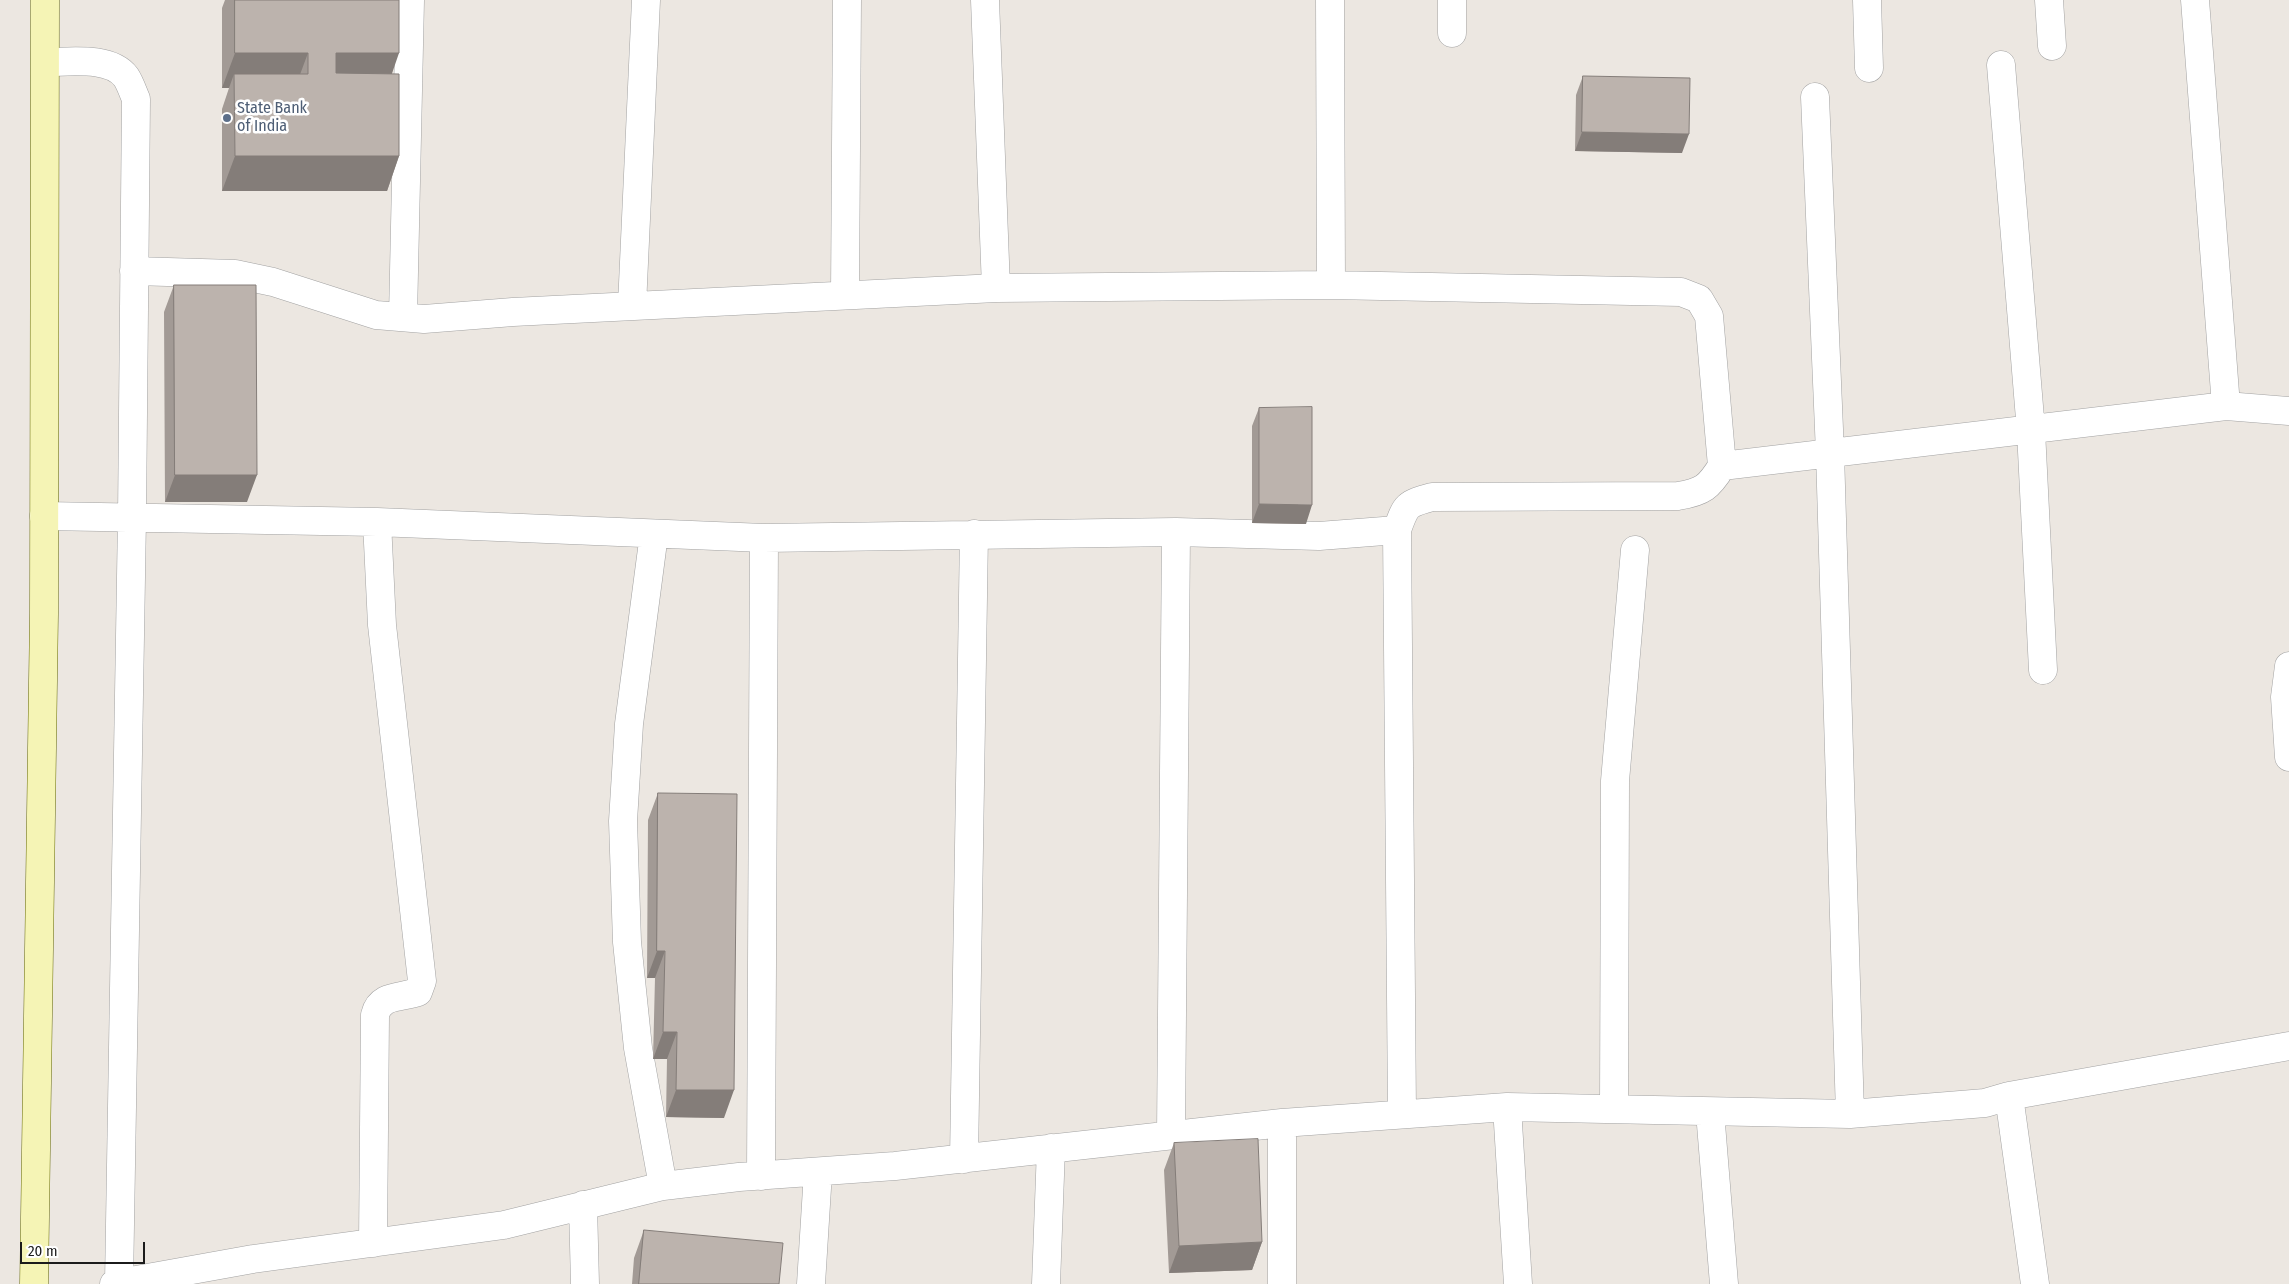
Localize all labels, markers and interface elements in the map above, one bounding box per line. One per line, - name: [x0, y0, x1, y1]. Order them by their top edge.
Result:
- place label: State Bank of India: [237, 99, 307, 137]
- marker: State Bank of India: [221, 112, 233, 124]
- scale bar: [22, 1232, 148, 1264]
- text: 20 m: [28, 1242, 58, 1260]

